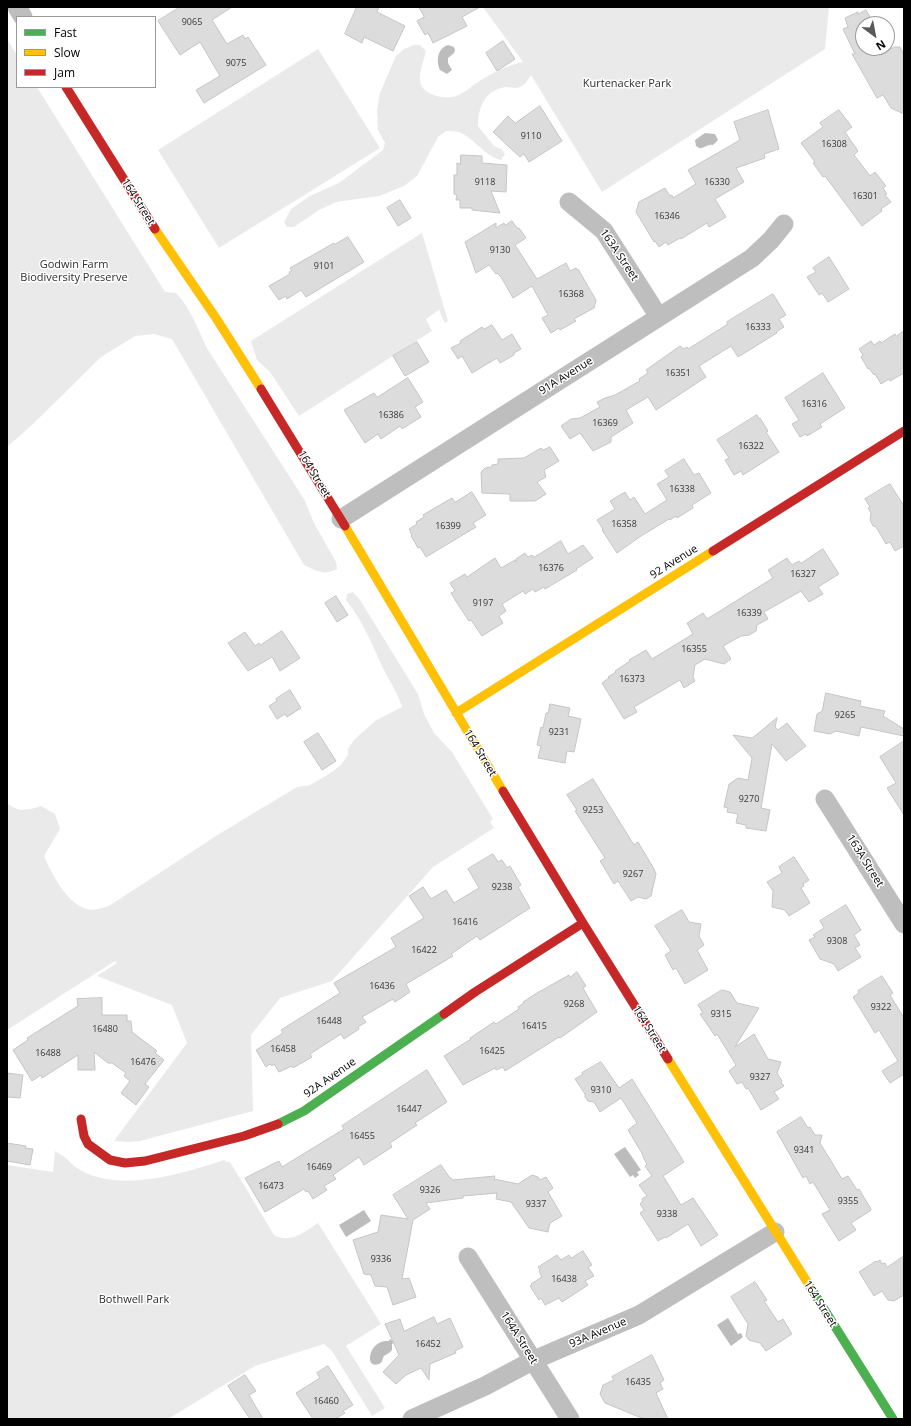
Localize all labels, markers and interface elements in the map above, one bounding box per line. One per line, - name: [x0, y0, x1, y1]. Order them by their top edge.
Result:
- legend: [16, 16, 156, 88]
- north arrow: [855, 16, 895, 56]
- house number: 9065: [182, 17, 202, 27]
- text: Fast: [54, 24, 77, 41]
- text: N: [873, 37, 889, 54]
- text: Slow: [54, 44, 80, 61]
- house number: 9075: [226, 58, 246, 68]
- text: Jam: [54, 64, 75, 81]
- park label: Kurtenacker Park: [583, 77, 671, 91]
- house number: 9110: [521, 131, 541, 141]
- house number: 16308: [821, 139, 847, 149]
- street label: 164 Street: [119, 176, 157, 228]
- house number: 9118: [475, 177, 495, 187]
- house number: 16330: [704, 177, 730, 187]
- house number: 16301: [852, 191, 878, 201]
- house number: 16346: [654, 211, 680, 221]
- street label: 163A Street: [597, 227, 641, 283]
- house number: 9130: [490, 245, 510, 255]
- park label: Godwin Farm Biodiversity Preserve: [20, 258, 128, 284]
- house number: 9101: [314, 261, 334, 271]
- house number: 16368: [558, 289, 584, 299]
- house number: 16333: [745, 322, 771, 332]
- street label: 91A Avenue: [537, 354, 595, 398]
- house number: 16351: [665, 368, 691, 378]
- house number: 16316: [801, 399, 827, 409]
- house number: 16386: [378, 410, 404, 420]
- house number: 16369: [592, 418, 618, 428]
- house number: 16322: [738, 441, 764, 451]
- street label: 164 Street: [295, 448, 333, 500]
- house number: 16338: [669, 484, 695, 494]
- house number: 16358: [611, 519, 637, 529]
- house number: 16399: [435, 521, 461, 531]
- street label: 92 Avenue: [648, 542, 700, 582]
- house number: 16376: [538, 563, 564, 573]
- house number: 16327: [790, 569, 816, 579]
- house number: 9197: [473, 598, 493, 608]
- house number: 16339: [736, 608, 762, 618]
- house number: 16355: [681, 644, 707, 654]
- house number: 16373: [619, 674, 645, 684]
- house number: 9265: [835, 710, 855, 720]
- street label: 164 Street: [461, 727, 499, 779]
- house number: 9231: [549, 727, 569, 737]
- house number: 9270: [739, 794, 759, 804]
- house number: 9253: [583, 805, 603, 815]
- street label: 163A Street: [844, 832, 886, 890]
- house number: 9267: [623, 869, 643, 879]
- house number: 9238: [492, 882, 512, 892]
- house number: 16416: [452, 917, 478, 927]
- house number: 9308: [827, 936, 847, 946]
- house number: 16422: [411, 945, 437, 955]
- house number: 16436: [369, 981, 395, 991]
- house number: 9268: [564, 999, 584, 1009]
- house number: 9322: [871, 1002, 891, 1012]
- street label: 164 Street: [630, 1003, 668, 1055]
- house number: 9315: [711, 1009, 731, 1019]
- house number: 16448: [316, 1016, 342, 1026]
- house number: 16415: [521, 1021, 547, 1031]
- house number: 16480: [92, 1024, 118, 1034]
- house number: 16458: [270, 1044, 296, 1054]
- house number: 16425: [479, 1046, 505, 1056]
- house number: 16488: [35, 1048, 61, 1058]
- street label: 92A Avenue: [301, 1055, 359, 1101]
- house number: 16476: [130, 1057, 156, 1067]
- house number: 9327: [750, 1072, 770, 1082]
- house number: 9310: [591, 1085, 611, 1095]
- house number: 16447: [396, 1104, 422, 1114]
- house number: 16455: [349, 1131, 375, 1141]
- house number: 9341: [794, 1145, 814, 1155]
- house number: 16469: [306, 1162, 332, 1172]
- house number: 16473: [258, 1181, 284, 1191]
- house number: 9326: [420, 1185, 440, 1195]
- house number: 9355: [838, 1196, 858, 1206]
- house number: 9337: [526, 1199, 546, 1209]
- house number: 9338: [657, 1209, 677, 1219]
- house number: 9336: [371, 1254, 391, 1264]
- house number: 16438: [551, 1274, 577, 1284]
- street label: 164 Street: [801, 1278, 839, 1330]
- park label: Bothwell Park: [99, 1293, 169, 1307]
- street label: 164A Street: [498, 1309, 540, 1367]
- street label: 93A Avenue: [567, 1315, 629, 1351]
- house number: 16452: [415, 1339, 441, 1349]
- house number: 16435: [625, 1377, 651, 1387]
- house number: 16460: [313, 1396, 339, 1406]

